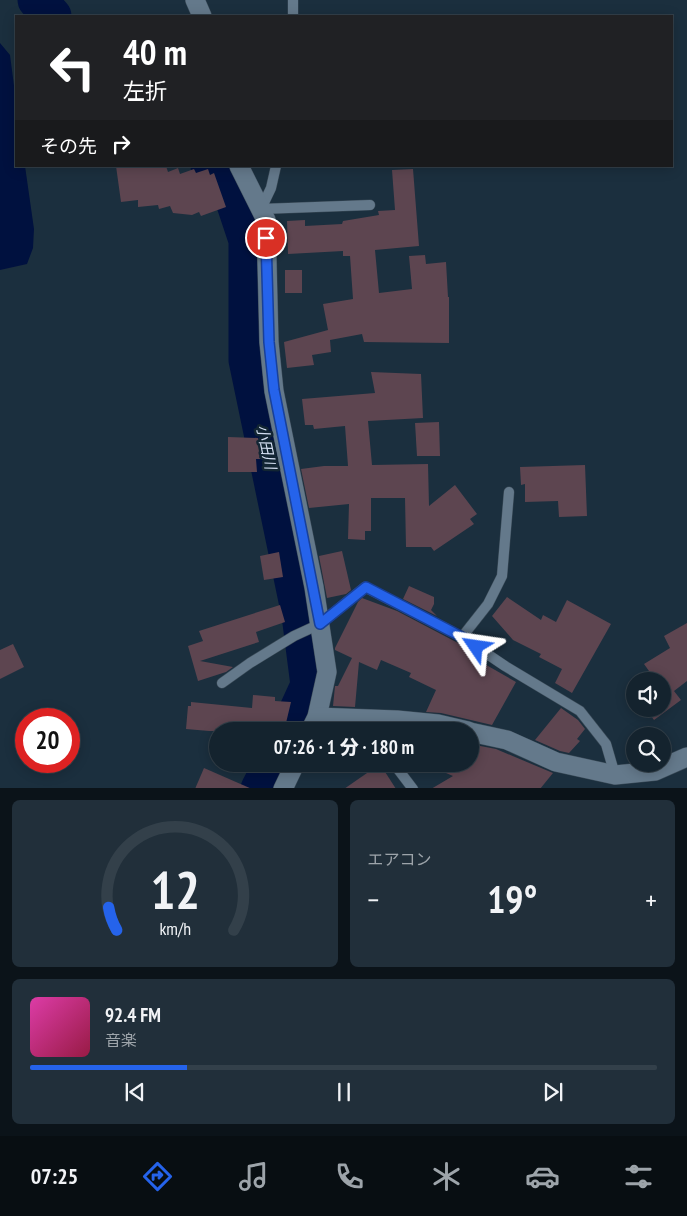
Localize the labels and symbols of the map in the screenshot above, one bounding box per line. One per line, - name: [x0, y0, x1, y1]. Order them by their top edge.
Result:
- pin: [245, 217, 287, 259]
- water label: 小田川: [253, 423, 281, 473]
- position arrow: [449, 620, 501, 672]
- speed limit sign: 20: [15, 708, 80, 773]

